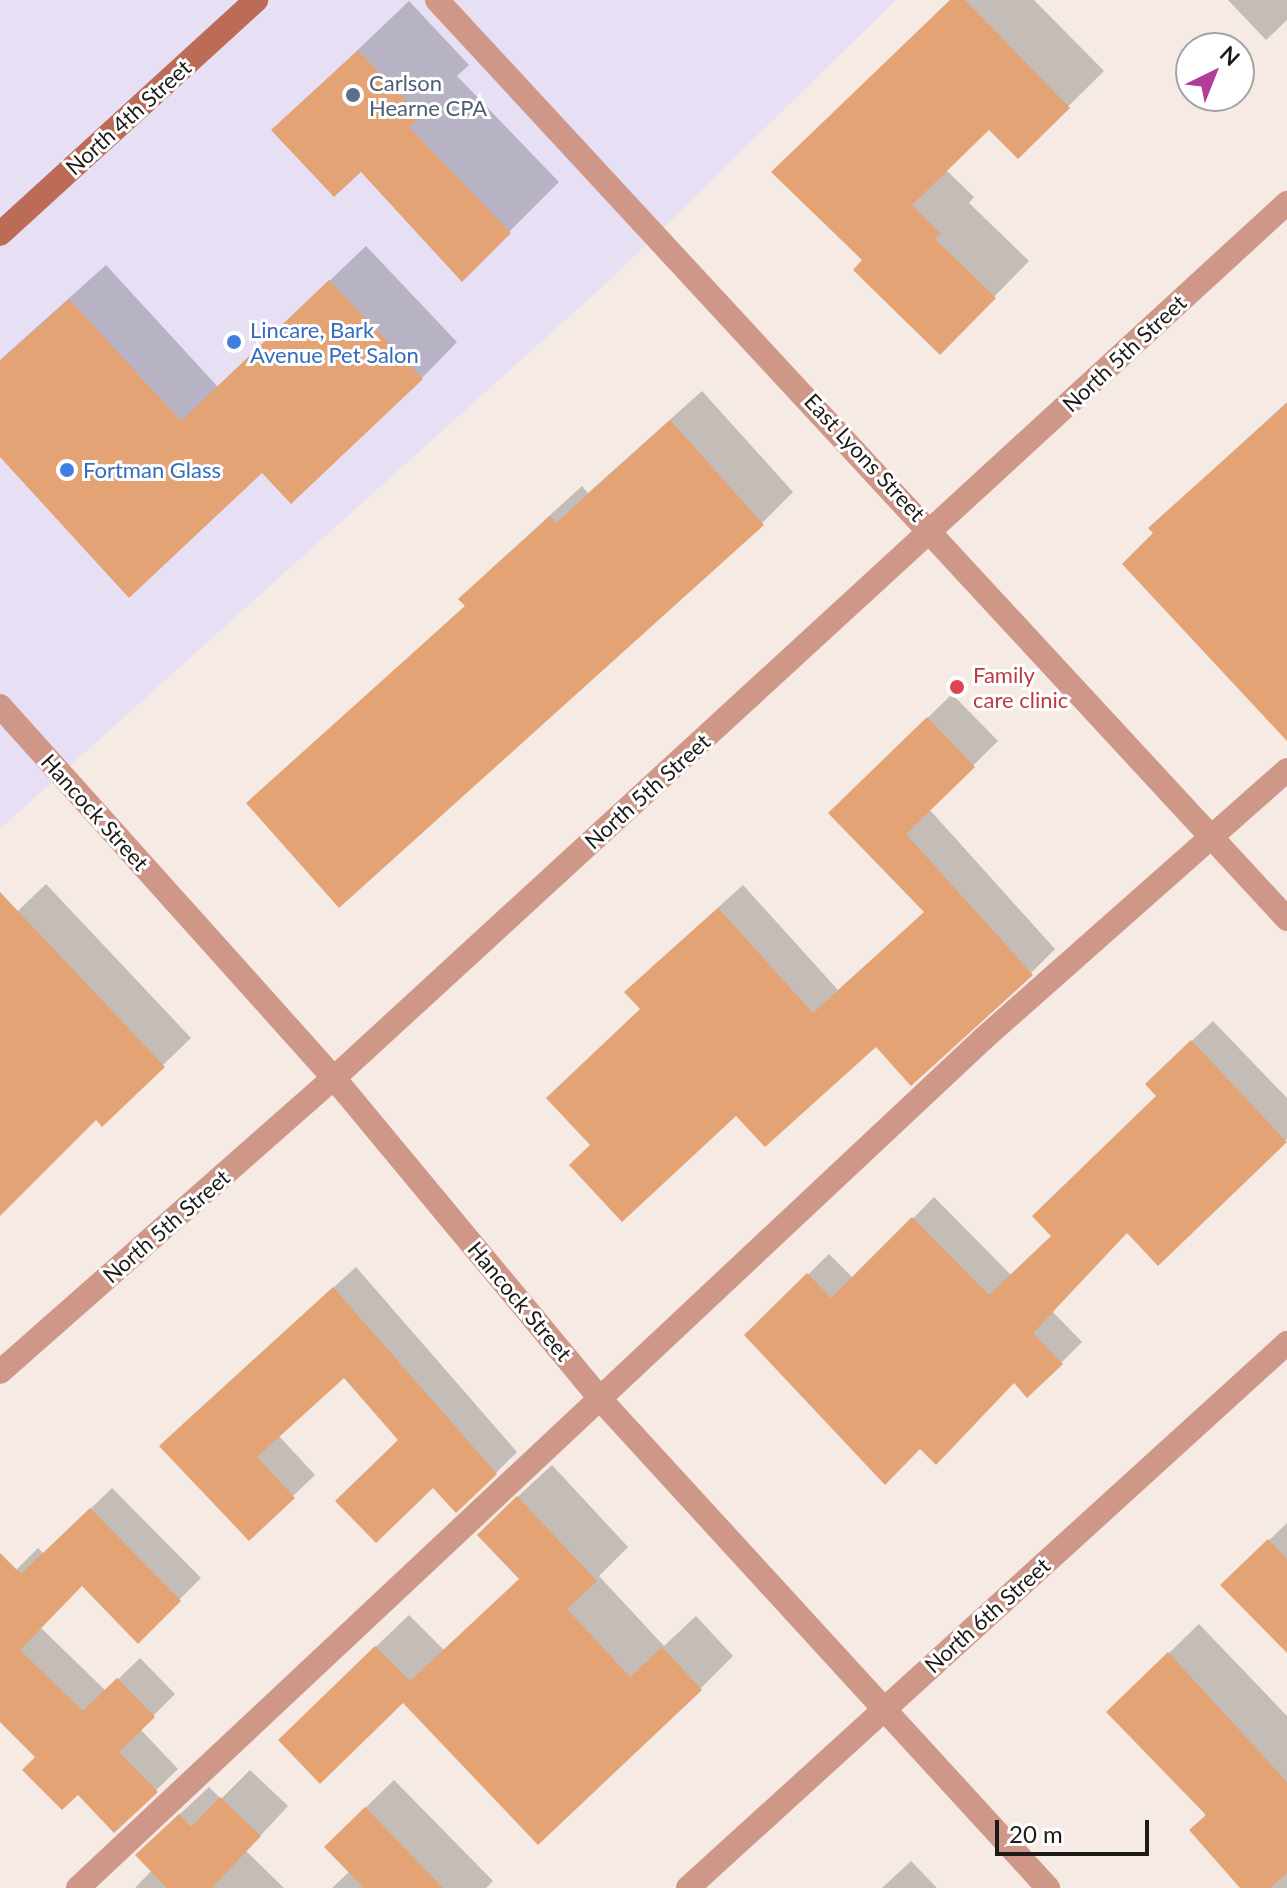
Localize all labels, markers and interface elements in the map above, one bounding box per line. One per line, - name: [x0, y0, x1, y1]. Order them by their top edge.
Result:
- north arrow: [1175, 32, 1255, 112]
- text: N: [1215, 40, 1246, 71]
- street label: North 4th Street: [60, 54, 196, 180]
- place label: Carlson Hearne CPA: [369, 69, 487, 120]
- marker: Carlson Hearne CPA: [344, 86, 362, 104]
- street label: North 5th Street: [1057, 289, 1191, 417]
- place label: Lincare, Bark Avenue Pet Salon: [250, 316, 419, 368]
- marker: Lincare, Bark Avenue Pet Salon: [225, 333, 243, 351]
- street label: East Lyons Street: [799, 388, 931, 526]
- place label: Fortman Glass: [83, 457, 221, 483]
- marker: Fortman Glass: [58, 461, 76, 479]
- place label: Family care clinic: [973, 661, 1068, 712]
- marker: Family care clinic: [948, 678, 966, 696]
- street label: North 5th Street: [579, 728, 715, 854]
- street label: Hancock Street: [36, 748, 154, 876]
- street label: North 5th Street: [97, 1164, 235, 1288]
- street label: Hancock Street: [462, 1236, 578, 1366]
- street label: North 6th Street: [919, 1552, 1055, 1678]
- scale bar: [999, 1804, 1153, 1854]
- text: 20 m: [1009, 1819, 1063, 1848]

